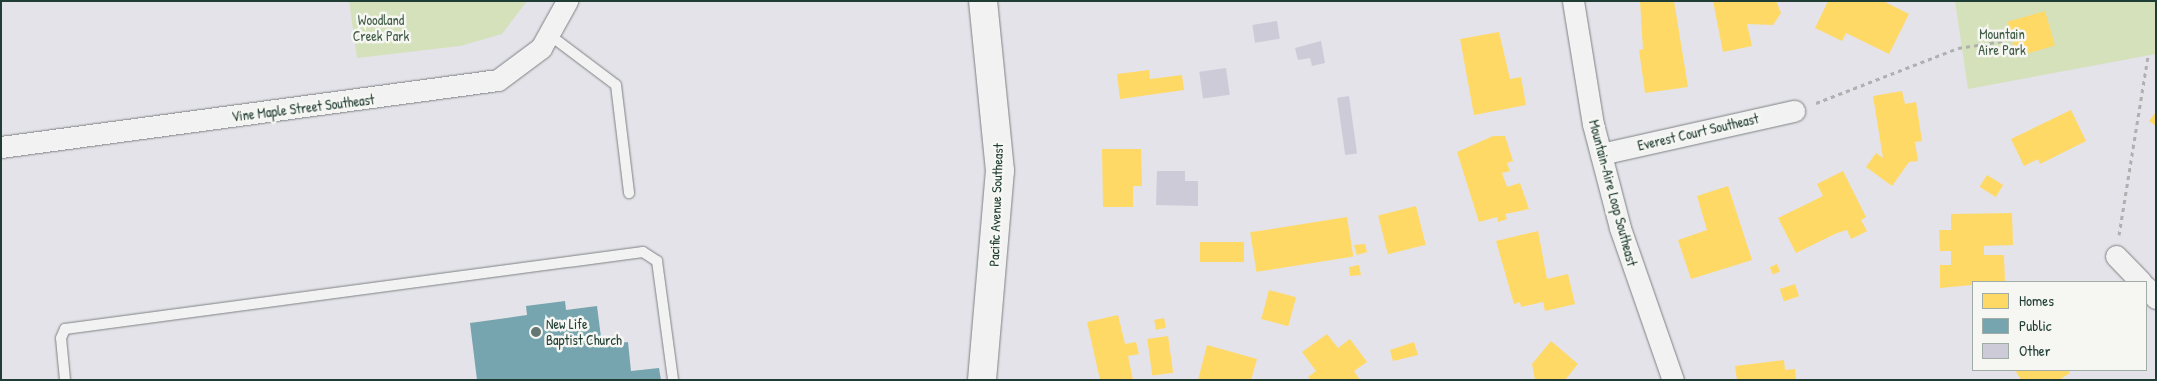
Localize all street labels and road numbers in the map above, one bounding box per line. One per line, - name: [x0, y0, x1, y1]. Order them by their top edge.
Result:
- street label: Vine Maple Street Southeast: [231, 91, 375, 125]
- street label: Everest Court Southeast: [1636, 110, 1760, 154]
- street label: Mountain-Aire Loop Southeast: [1585, 118, 1641, 268]
- street label: Pacific Avenue Southeast: [985, 143, 1007, 267]

